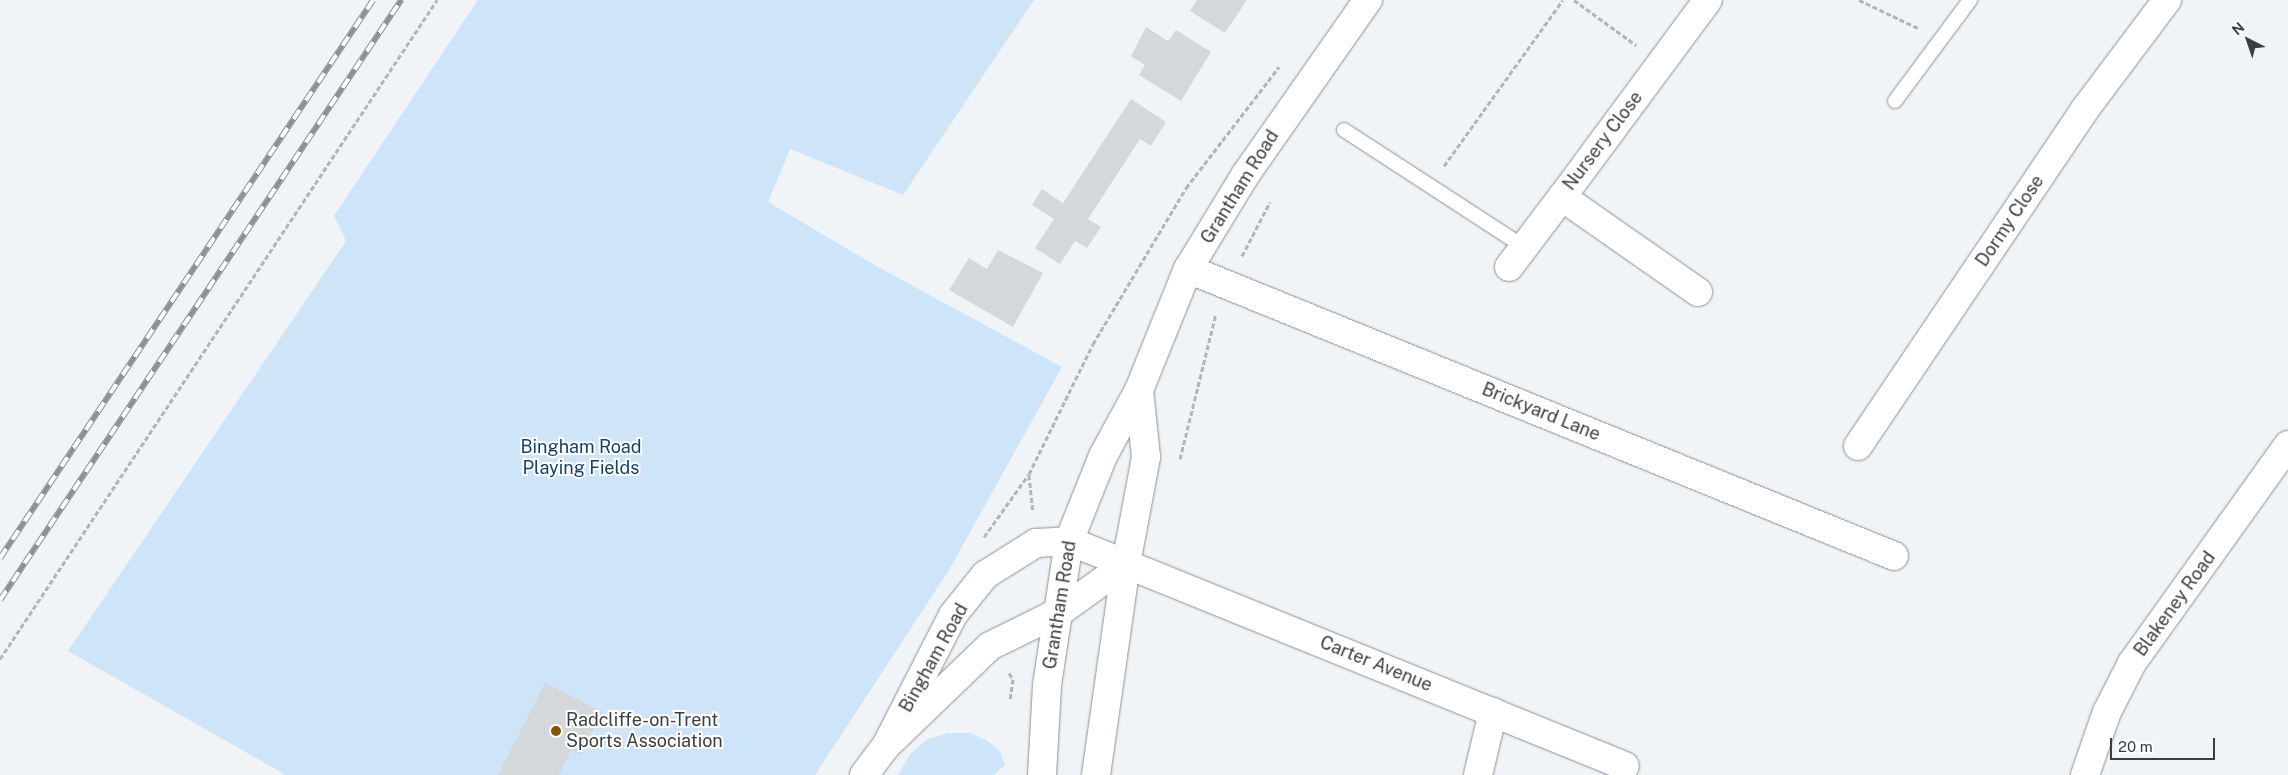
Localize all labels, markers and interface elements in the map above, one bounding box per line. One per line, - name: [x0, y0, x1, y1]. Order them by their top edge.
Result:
- north arrow: [2223, 15, 2273, 65]
- text: N: [2229, 19, 2248, 38]
- street label: Nursery Close: [1559, 87, 1647, 195]
- street label: Grantham Road: [1196, 126, 1284, 248]
- street label: Dormy Close: [1971, 171, 2049, 271]
- street label: Brickyard Lane: [1479, 378, 1603, 446]
- park label: Bingham Road Playing Fields: [520, 437, 642, 479]
- street label: Grantham Road: [1039, 539, 1081, 671]
- street label: Blakeney Road: [2130, 547, 2220, 661]
- street label: Bingham Road: [895, 600, 973, 716]
- street label: Carter Avenue: [1317, 632, 1435, 696]
- place label: Radcliffe-on-Trent Sports Association: [566, 710, 723, 752]
- marker: Radcliffe-on-Trent Sports Association: [550, 725, 562, 737]
- scale bar: [2113, 728, 2218, 760]
- text: 20 m: [2118, 738, 2153, 755]

